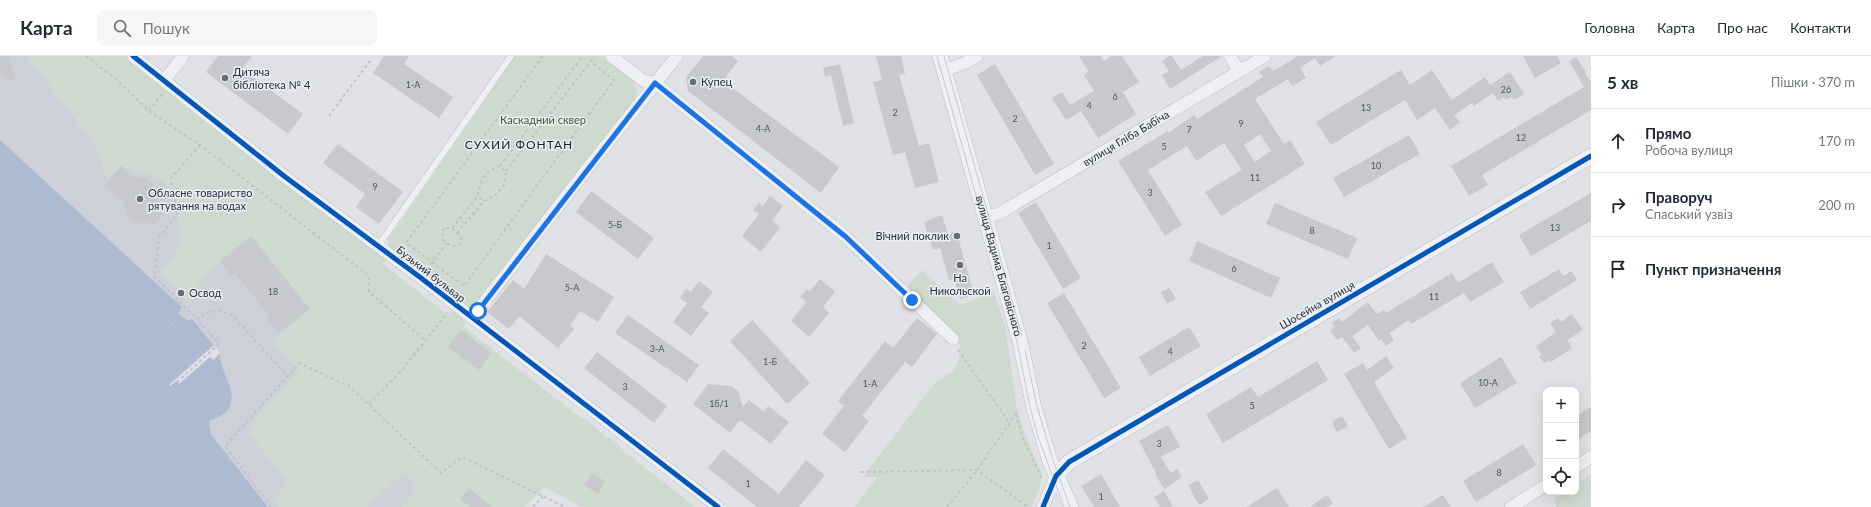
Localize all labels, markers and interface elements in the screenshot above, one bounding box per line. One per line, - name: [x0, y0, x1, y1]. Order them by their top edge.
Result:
- search box: [97, 10, 377, 46]
- text: Карта: [20, 16, 73, 39]
- icon: search: [111, 17, 133, 39]
- text: Пошук: [143, 19, 190, 37]
- text: Головна: [1584, 19, 1635, 36]
- text: Карта: [1657, 19, 1695, 36]
- text: Про нас: [1717, 19, 1768, 36]
- text: Контакти: [1790, 19, 1851, 36]
- place label: Дитяча бібліотека № 4: [233, 65, 311, 91]
- text: 5 хв: [1607, 72, 1638, 93]
- marker: Дитяча бібліотека № 4: [220, 73, 230, 83]
- text: Пішки · 370 m: [1771, 74, 1855, 90]
- place label: Купец: [701, 75, 732, 88]
- marker: Купец: [688, 77, 698, 87]
- house number: 1-А: [406, 79, 421, 90]
- house number: 26: [1501, 84, 1511, 95]
- house number: 6: [1112, 91, 1118, 102]
- house number: 4: [1086, 100, 1092, 111]
- house number: 13: [1361, 102, 1371, 113]
- house number: 2: [892, 107, 898, 118]
- street label: вулиця Гліба Бабіча: [1080, 107, 1171, 168]
- park label: Каскадний сквер: [500, 113, 586, 126]
- house number: 2: [1012, 113, 1018, 124]
- house number: 9: [1238, 118, 1244, 129]
- house number: 4-А: [756, 123, 771, 134]
- house number: 7: [1186, 124, 1192, 135]
- text: Прямо: [1645, 124, 1691, 142]
- icon: ahead: [1607, 130, 1629, 152]
- house number: 12: [1516, 132, 1526, 143]
- text: 170 m: [1818, 133, 1855, 149]
- district label: СУХИЙ ФОНТАН: [465, 137, 573, 152]
- house number: 5: [1161, 141, 1167, 152]
- text: Робоча вулиця: [1645, 142, 1733, 158]
- house number: 10: [1371, 160, 1381, 171]
- house number: 11: [1250, 172, 1260, 183]
- house number: 9: [372, 181, 378, 192]
- place label: Обласне товариство рятування на водах: [148, 186, 253, 212]
- house number: 3: [1147, 187, 1153, 198]
- text: Праворуч: [1645, 188, 1712, 206]
- marker: Обласне товариство рятування на водах: [135, 194, 145, 204]
- street label: вулиця Вадима Благовісного: [973, 194, 1025, 338]
- icon: right: [1607, 194, 1629, 216]
- text: 200 m: [1818, 197, 1855, 213]
- text: Спаський узвіз: [1645, 206, 1733, 222]
- house number: 5-Б: [608, 219, 622, 230]
- house number: 13: [1550, 222, 1560, 233]
- house number: 8: [1309, 225, 1315, 236]
- place label: Вічний поклик: [875, 229, 949, 242]
- marker: Вічний поклик: [952, 231, 962, 241]
- house number: 1: [1046, 240, 1052, 251]
- street label: Бузький бульвар: [394, 243, 468, 305]
- icon: arrive: [1607, 258, 1629, 280]
- marker: На Никольской: [955, 260, 965, 270]
- text: Пункт призначення: [1645, 260, 1781, 278]
- house number: 6: [1231, 263, 1237, 274]
- place label: На Никольской: [929, 271, 991, 297]
- street label: Шосейна вулиця: [1277, 278, 1357, 331]
- house number: 5-А: [565, 282, 580, 293]
- place label: Освод: [189, 286, 221, 299]
- house number: 18: [268, 286, 278, 297]
- marker: Освод: [176, 288, 186, 298]
- route end: [903, 291, 921, 309]
- house number: 11: [1429, 291, 1439, 302]
- route start: [469, 302, 487, 320]
- house number: 2: [1081, 340, 1087, 351]
- house number: 3-А: [650, 343, 665, 354]
- house number: 4: [1167, 346, 1173, 357]
- house number: 1-Б: [763, 356, 777, 367]
- house number: 10-А: [1478, 377, 1499, 388]
- house number: 1-А: [863, 378, 878, 389]
- house number: 3: [622, 381, 628, 392]
- map controls: [1543, 387, 1579, 495]
- button: +: [1543, 387, 1579, 423]
- house number: 1б/1: [709, 398, 729, 409]
- house number: 5: [1249, 400, 1255, 411]
- button: −: [1543, 423, 1579, 459]
- house number: 3: [1156, 438, 1162, 449]
- button: locate: [1543, 459, 1579, 495]
- house number: 8: [1496, 467, 1502, 478]
- house number: 1: [745, 478, 751, 489]
- house number: 1: [1098, 491, 1104, 502]

